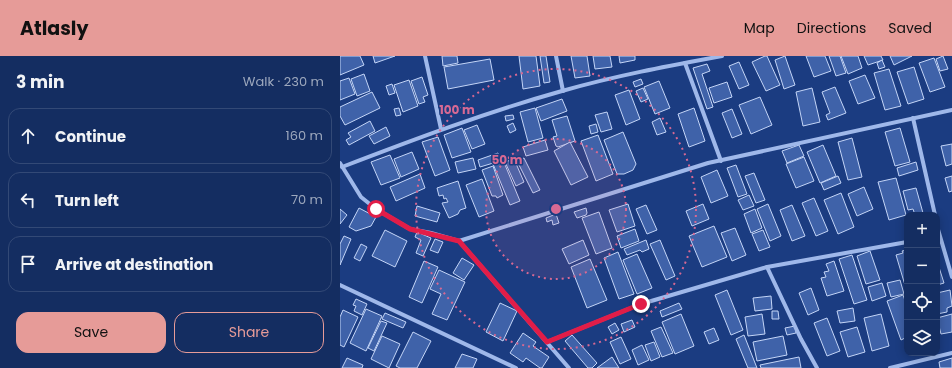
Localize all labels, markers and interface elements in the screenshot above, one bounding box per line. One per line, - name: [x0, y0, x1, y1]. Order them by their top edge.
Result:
- text: Atlasly: [20, 15, 88, 42]
- text: Map: [744, 18, 775, 38]
- text: Directions: [797, 18, 866, 38]
- text: Saved: [888, 18, 932, 38]
- text: 3 min: [16, 70, 64, 94]
- text: Walk · 230 m: [243, 72, 324, 91]
- text: 100 m: [439, 101, 475, 118]
- icon: ahead: [17, 125, 39, 147]
- text: Continue: [55, 126, 126, 147]
- text: 160 m: [286, 126, 323, 145]
- text: 50 m: [492, 151, 523, 168]
- icon: left: [17, 189, 39, 211]
- text: Turn left: [55, 190, 119, 211]
- text: 70 m: [291, 190, 323, 209]
- route start: [367, 200, 385, 218]
- centre of rings: [549, 202, 563, 216]
- map controls: [904, 212, 940, 356]
- button: +: [904, 212, 940, 248]
- button: −: [904, 248, 940, 284]
- icon: arrive: [17, 253, 39, 275]
- text: Arrive at destination: [55, 254, 213, 275]
- button: locate: [904, 284, 940, 320]
- route end: [632, 295, 650, 313]
- button: Save: [16, 312, 166, 353]
- button: Share: [174, 312, 324, 353]
- button: layers: [904, 320, 940, 356]

